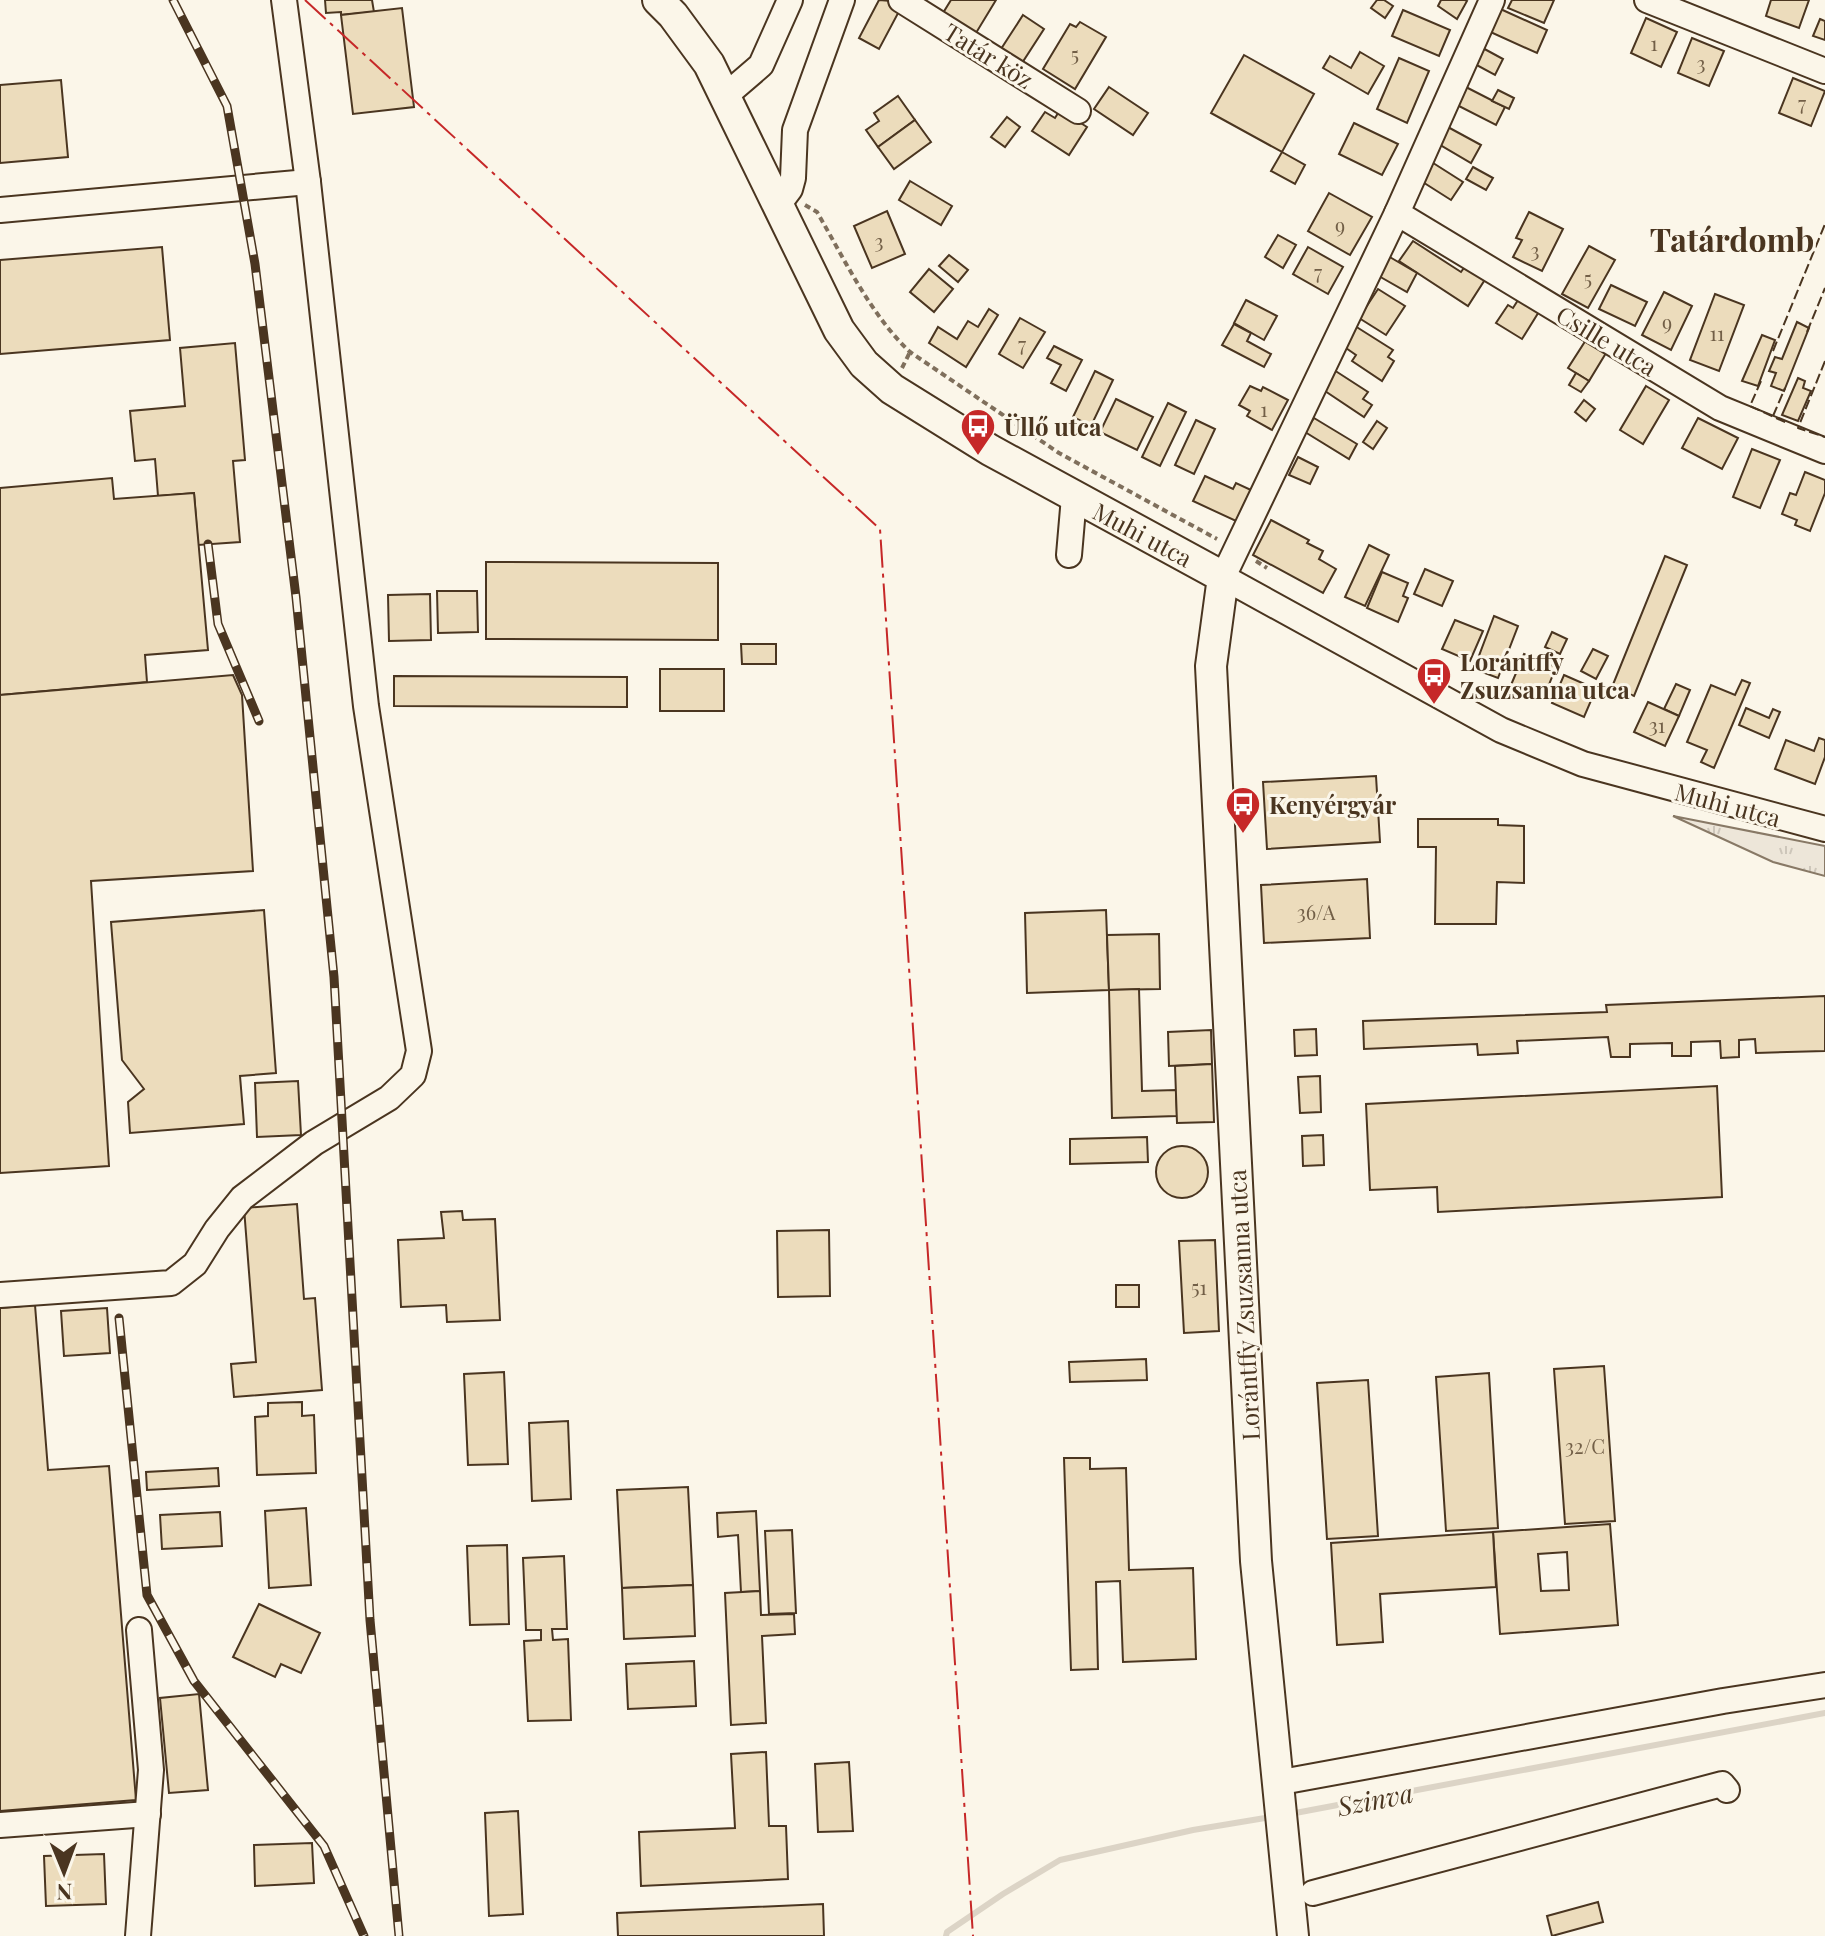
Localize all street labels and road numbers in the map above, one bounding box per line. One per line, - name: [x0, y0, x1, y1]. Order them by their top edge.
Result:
- street label: Tatár köz: [938, 15, 1040, 95]
- street label: Csille utca: [1551, 297, 1663, 383]
- street label: Muhi utca: [1088, 495, 1198, 573]
- street label: Muhi utca: [1672, 775, 1784, 833]
- street label: Lorántffy Zsuzsanna utca: [1220, 1169, 1266, 1441]

